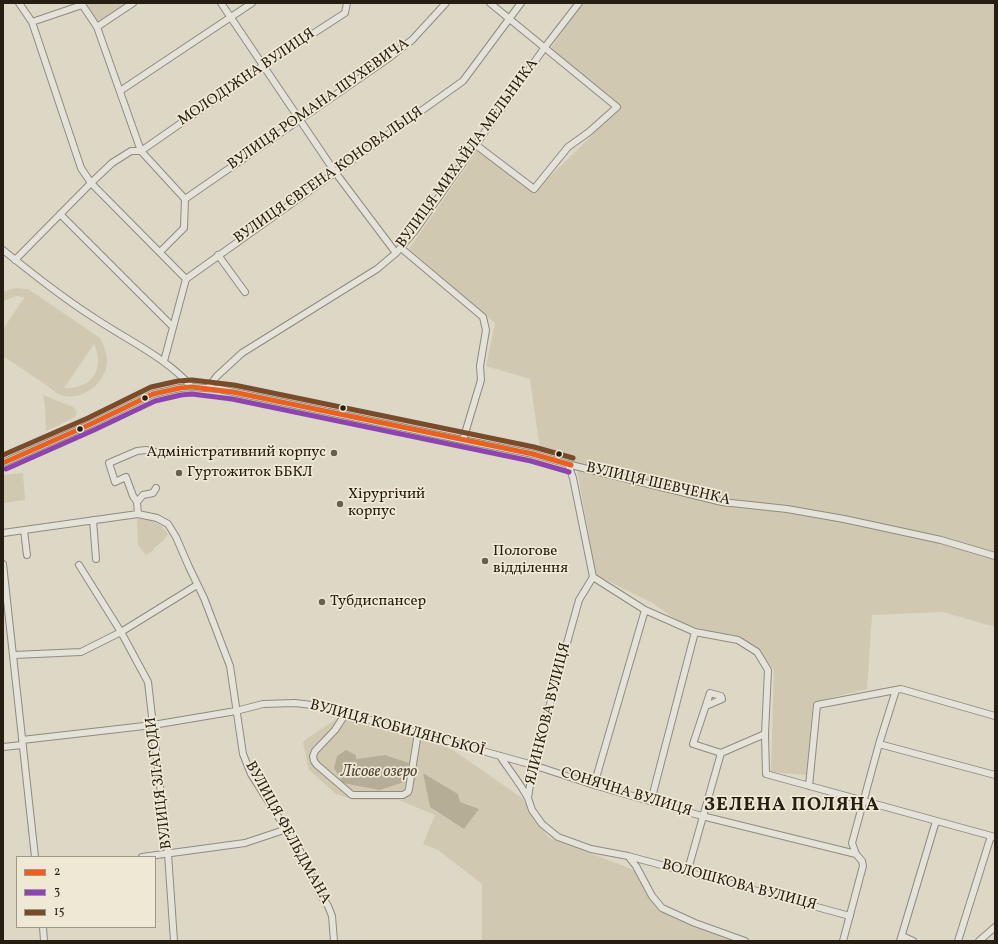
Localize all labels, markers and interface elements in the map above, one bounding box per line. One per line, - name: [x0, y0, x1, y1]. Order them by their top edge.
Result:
- street label: МОЛОДІЖНА ВУЛИЦЯ: [175, 25, 319, 131]
- street label: ВУЛИЦЯ РОМАНА ШУХЕВИЧА: [225, 35, 413, 175]
- street label: ВУЛИЦЯ МИХАЙЛА МЕЛЬНИКА: [393, 56, 543, 252]
- street label: ВУЛИЦЯ ЄВГЕНА КОНОВАЛЬЦЯ: [231, 104, 427, 248]
- unlabelled marker: [140, 393, 150, 403]
- unlabelled marker: [338, 403, 348, 413]
- unlabelled marker: [75, 424, 85, 434]
- place label: Адміністративний корпус: [147, 444, 326, 462]
- marker: Адміністративний корпус: [329, 448, 339, 458]
- unlabelled marker: [554, 449, 564, 459]
- street label: ВУЛИЦЯ ШЕВЧЕНКА: [584, 460, 732, 510]
- place label: Гуртожиток ББКЛ: [187, 464, 313, 482]
- marker: Гуртожиток ББКЛ: [174, 468, 184, 478]
- place label: Хірургічий корпус: [348, 486, 425, 521]
- marker: Хірургічий корпус: [335, 499, 345, 509]
- place label: Пологове відділення: [493, 543, 568, 578]
- marker: Пологове відділення: [480, 556, 490, 566]
- place label: Тубдиспансер: [330, 593, 426, 611]
- marker: Тубдиспансер: [317, 597, 327, 607]
- street label: ЯЛИНКОВА ВУЛИЦЯ: [523, 641, 575, 787]
- street label: ВУЛИЦЯ КОБИЛЯНСЬКОЇ: [308, 697, 486, 761]
- street label: ВУЛИЦЯ ЗЛАГОДИ: [143, 716, 177, 850]
- street label: ВУЛИЦЯ ФЕЛЬДМАНА: [240, 758, 334, 908]
- water label: Лісове озеро: [341, 763, 417, 783]
- street label: СОНЯЧНА ВУЛИЦЯ: [558, 764, 694, 822]
- district label: ЗЕЛЕНА ПОЛЯНА: [704, 796, 880, 818]
- legend: [16, 856, 156, 928]
- street label: ВОЛОШКОВА ВУЛИЦЯ: [660, 857, 818, 915]
- text: 2: [54, 864, 60, 880]
- text: 3: [54, 884, 60, 900]
- text: 15: [54, 904, 64, 920]

